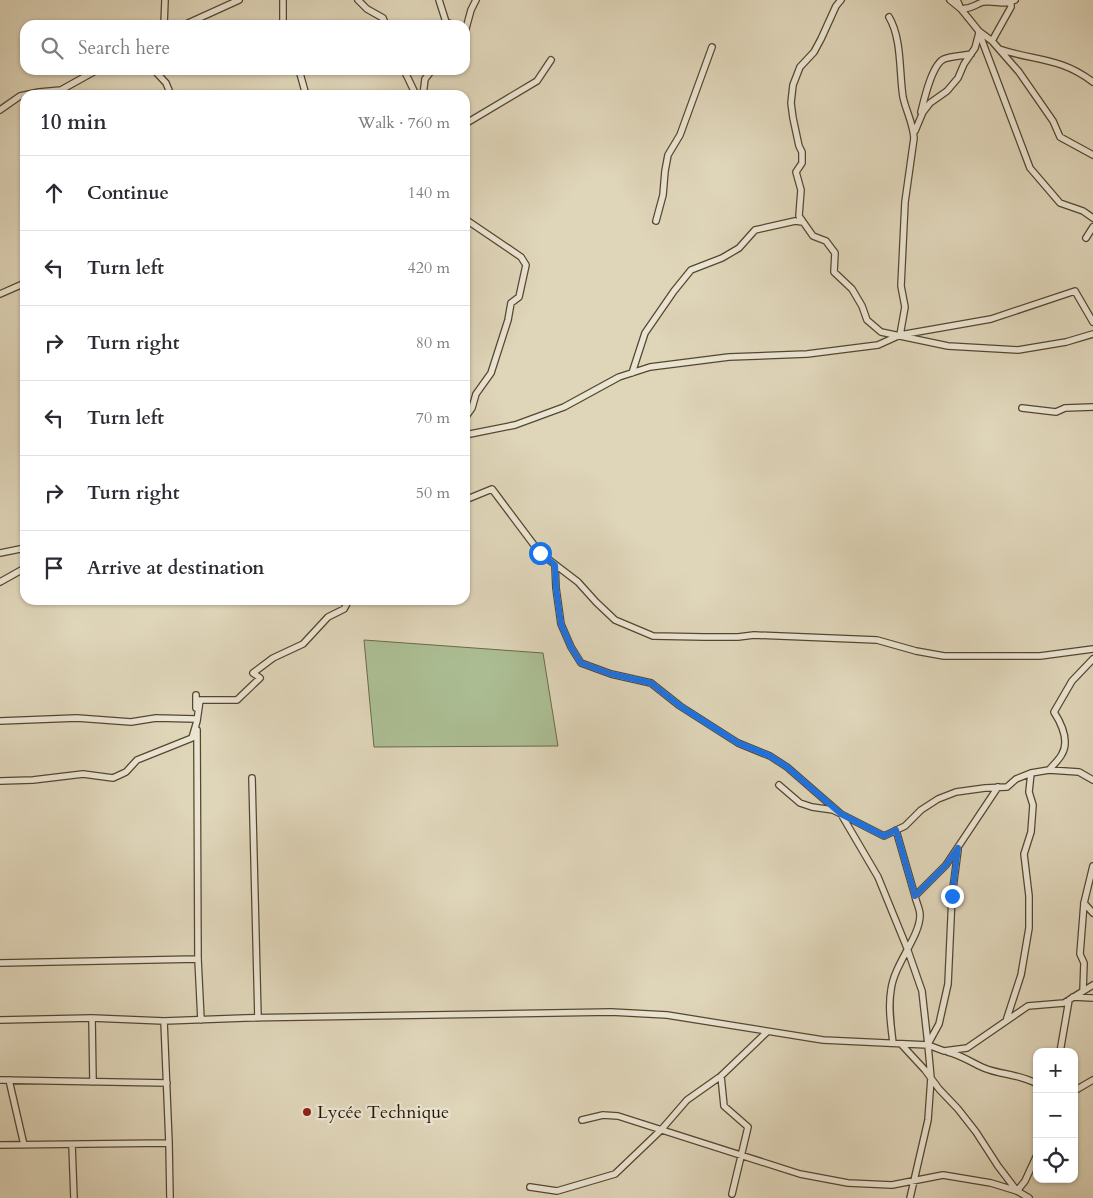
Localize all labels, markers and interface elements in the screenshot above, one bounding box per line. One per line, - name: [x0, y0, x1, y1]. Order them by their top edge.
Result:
- search box: [20, 20, 470, 75]
- icon: search: [38, 34, 66, 62]
- text: Search here: [78, 35, 170, 61]
- text: 10 min: [40, 108, 107, 137]
- text: Walk · 760 m: [358, 112, 450, 134]
- icon: ahead: [40, 179, 68, 207]
- text: Continue: [87, 180, 169, 206]
- text: 140 m: [408, 182, 450, 204]
- icon: left: [40, 254, 68, 282]
- text: Turn left: [87, 255, 164, 281]
- text: 420 m: [408, 257, 450, 279]
- icon: right: [40, 329, 68, 357]
- text: Turn right: [87, 330, 179, 356]
- text: 80 m: [416, 332, 450, 354]
- icon: left: [40, 404, 68, 432]
- text: Turn left: [87, 405, 164, 431]
- text: 70 m: [416, 407, 450, 429]
- icon: right: [40, 479, 68, 507]
- text: Turn right: [87, 480, 179, 506]
- text: 50 m: [416, 482, 450, 504]
- route start: [529, 542, 552, 565]
- icon: arrive: [40, 554, 68, 582]
- text: Arrive at destination: [87, 555, 264, 581]
- route end: [941, 885, 964, 908]
- map controls: [1033, 1048, 1078, 1183]
- button: +: [1033, 1048, 1078, 1093]
- button: −: [1033, 1093, 1078, 1138]
- place label: Lycée Technique: [317, 1100, 449, 1125]
- marker: Lycée Technique: [301, 1106, 313, 1118]
- button: locate: [1033, 1138, 1078, 1183]

